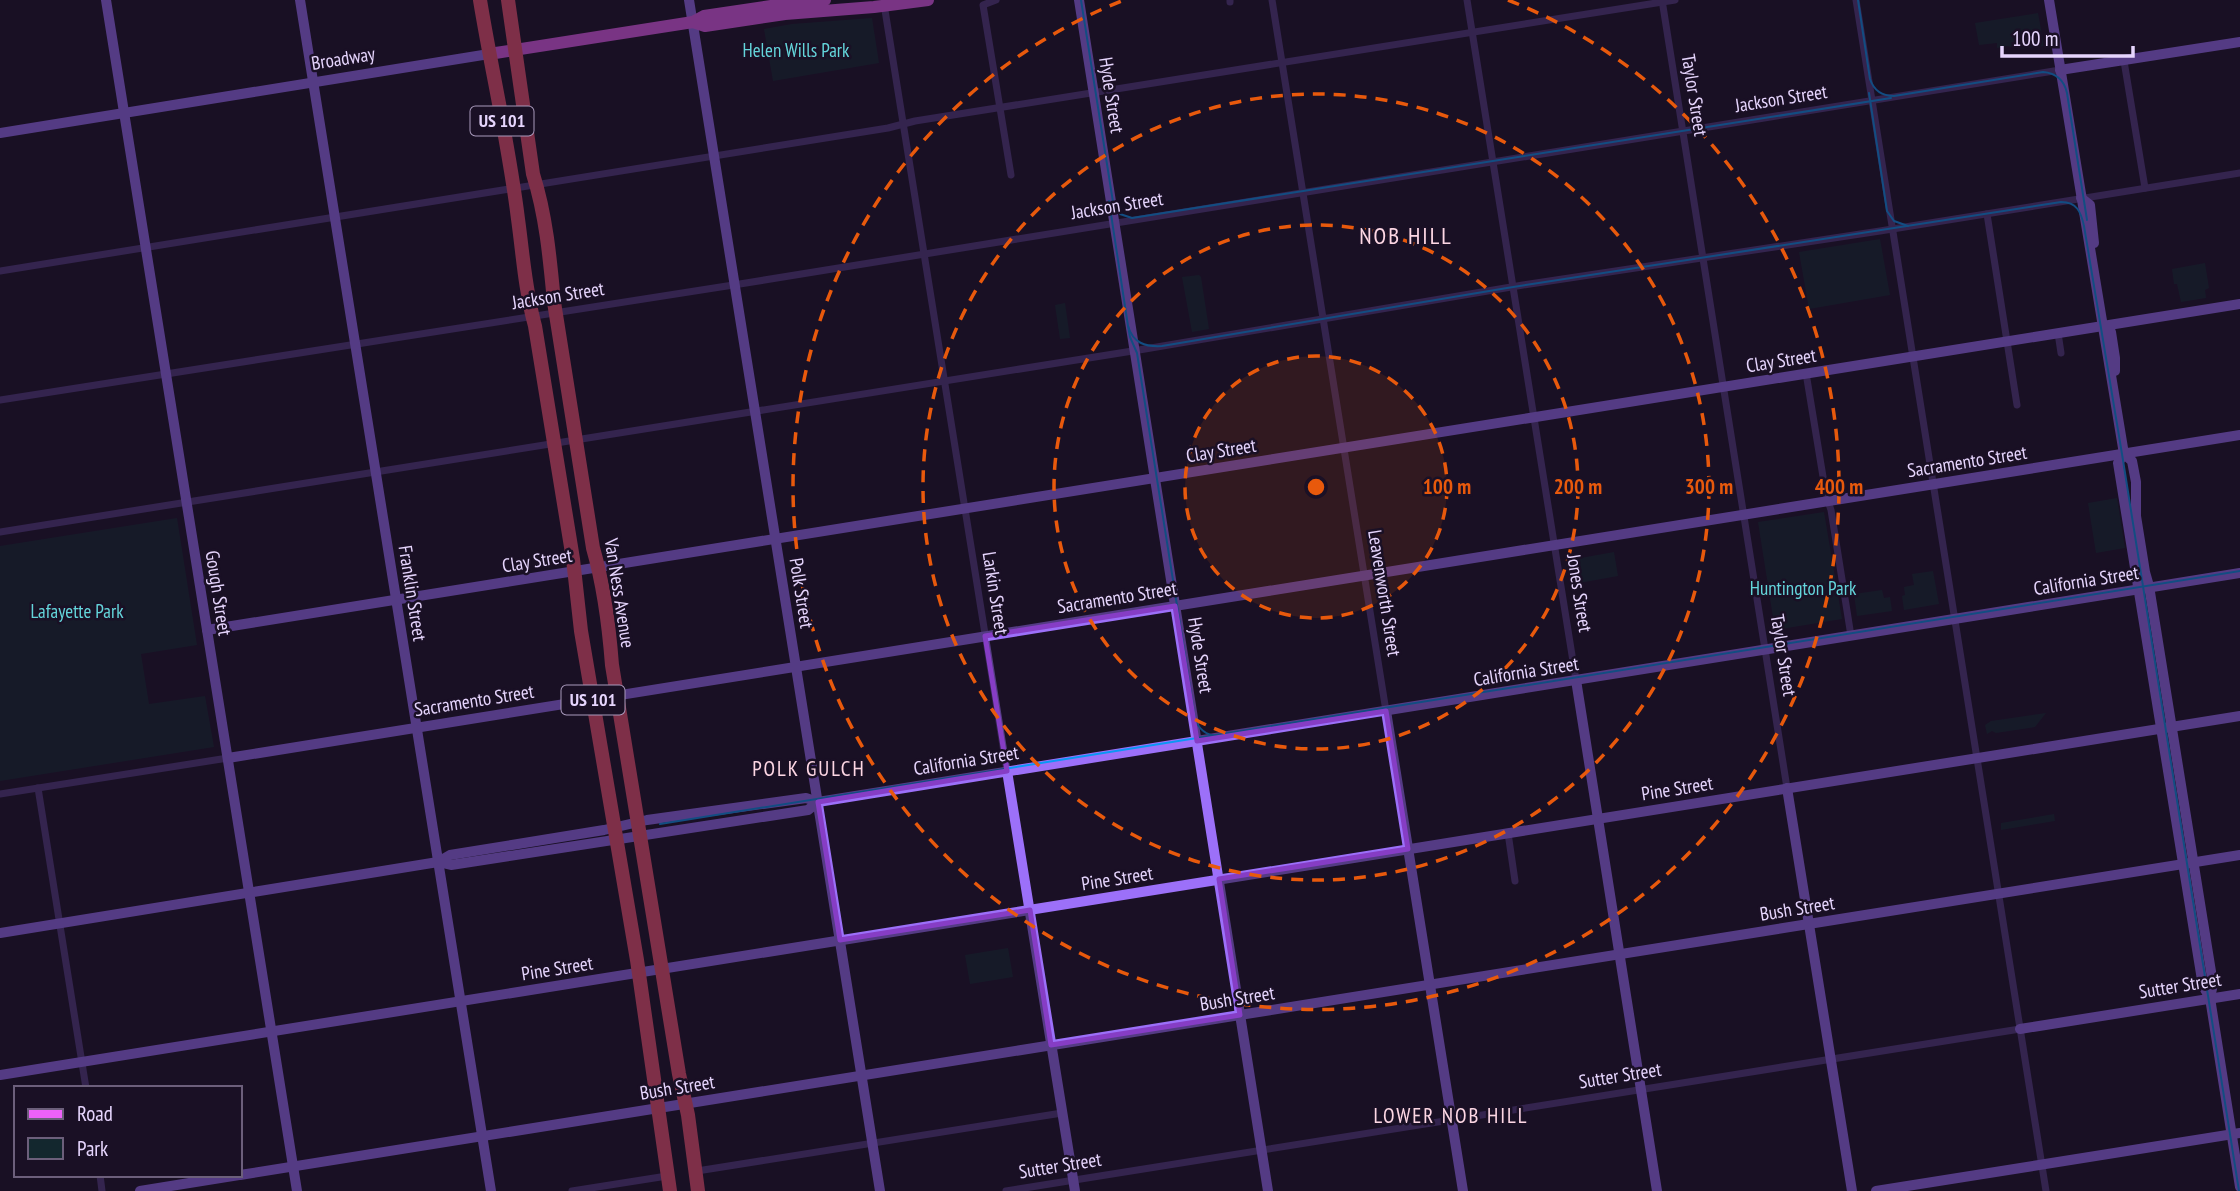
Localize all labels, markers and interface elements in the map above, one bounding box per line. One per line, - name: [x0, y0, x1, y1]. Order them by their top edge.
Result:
- scale bar: [2002, 14, 2133, 58]
- text: 100 m: [2012, 25, 2058, 52]
- park label: Helen Wills Park: [743, 38, 850, 62]
- street label: Broadway: [309, 41, 377, 75]
- street label: Taylor Street: [1677, 52, 1713, 139]
- street label: Hyde Street: [1094, 55, 1130, 136]
- street label: Jackson Street: [1732, 79, 1829, 117]
- road number: US 101: [470, 106, 534, 136]
- street label: Jackson Street: [1068, 186, 1165, 224]
- district label: NOB HILL: [1359, 221, 1453, 250]
- street label: Jackson Street: [509, 276, 606, 314]
- street label: Clay Street: [1744, 342, 1819, 377]
- street label: Clay Street: [1184, 432, 1259, 467]
- street label: Sacramento Street: [1906, 440, 2029, 482]
- text: 100 m: [1423, 473, 1471, 500]
- text: 200 m: [1554, 473, 1602, 500]
- text: 300 m: [1685, 473, 1733, 500]
- text: 400 m: [1815, 473, 1863, 500]
- centre of rings: [1304, 475, 1328, 499]
- street label: Leavenworth Street: [1363, 528, 1407, 659]
- street label: Van Ness Avenue: [599, 536, 641, 650]
- street label: Clay Street: [500, 542, 575, 577]
- street label: Franklin Street: [394, 543, 433, 643]
- street label: Gough Street: [200, 549, 238, 638]
- street label: Larkin Street: [978, 550, 1015, 637]
- street label: Jones Street: [1562, 551, 1598, 635]
- street label: Polk Street: [785, 556, 820, 631]
- street label: California Street: [2032, 560, 2141, 600]
- street label: Sacramento Street: [1056, 576, 1179, 618]
- park label: Huntington Park: [1750, 576, 1857, 600]
- park label: Lafayette Park: [30, 599, 124, 623]
- street label: Taylor Street: [1766, 612, 1802, 699]
- street label: Hyde Street: [1183, 615, 1219, 696]
- street label: California Street: [1472, 651, 1581, 691]
- street label: Sacramento Street: [413, 679, 536, 721]
- road number: US 101: [562, 686, 624, 714]
- street label: California Street: [912, 740, 1021, 780]
- district label: POLK GULCH: [752, 755, 866, 782]
- street label: Pine Street: [1639, 770, 1715, 806]
- street label: Pine Street: [1079, 860, 1155, 896]
- street label: Bush Street: [1758, 890, 1837, 926]
- street label: Pine Street: [519, 950, 595, 986]
- street label: Sutter Street: [2137, 967, 2224, 1003]
- street label: Bush Street: [1198, 980, 1277, 1016]
- street label: Sutter Street: [1577, 1057, 1664, 1093]
- street label: Bush Street: [638, 1069, 717, 1105]
- legend: [14, 1086, 242, 1177]
- text: Road: [77, 1100, 113, 1127]
- district label: LOWER NOB HILL: [1373, 1102, 1529, 1129]
- text: Park: [77, 1135, 108, 1162]
- street label: Sutter Street: [1017, 1147, 1104, 1183]

